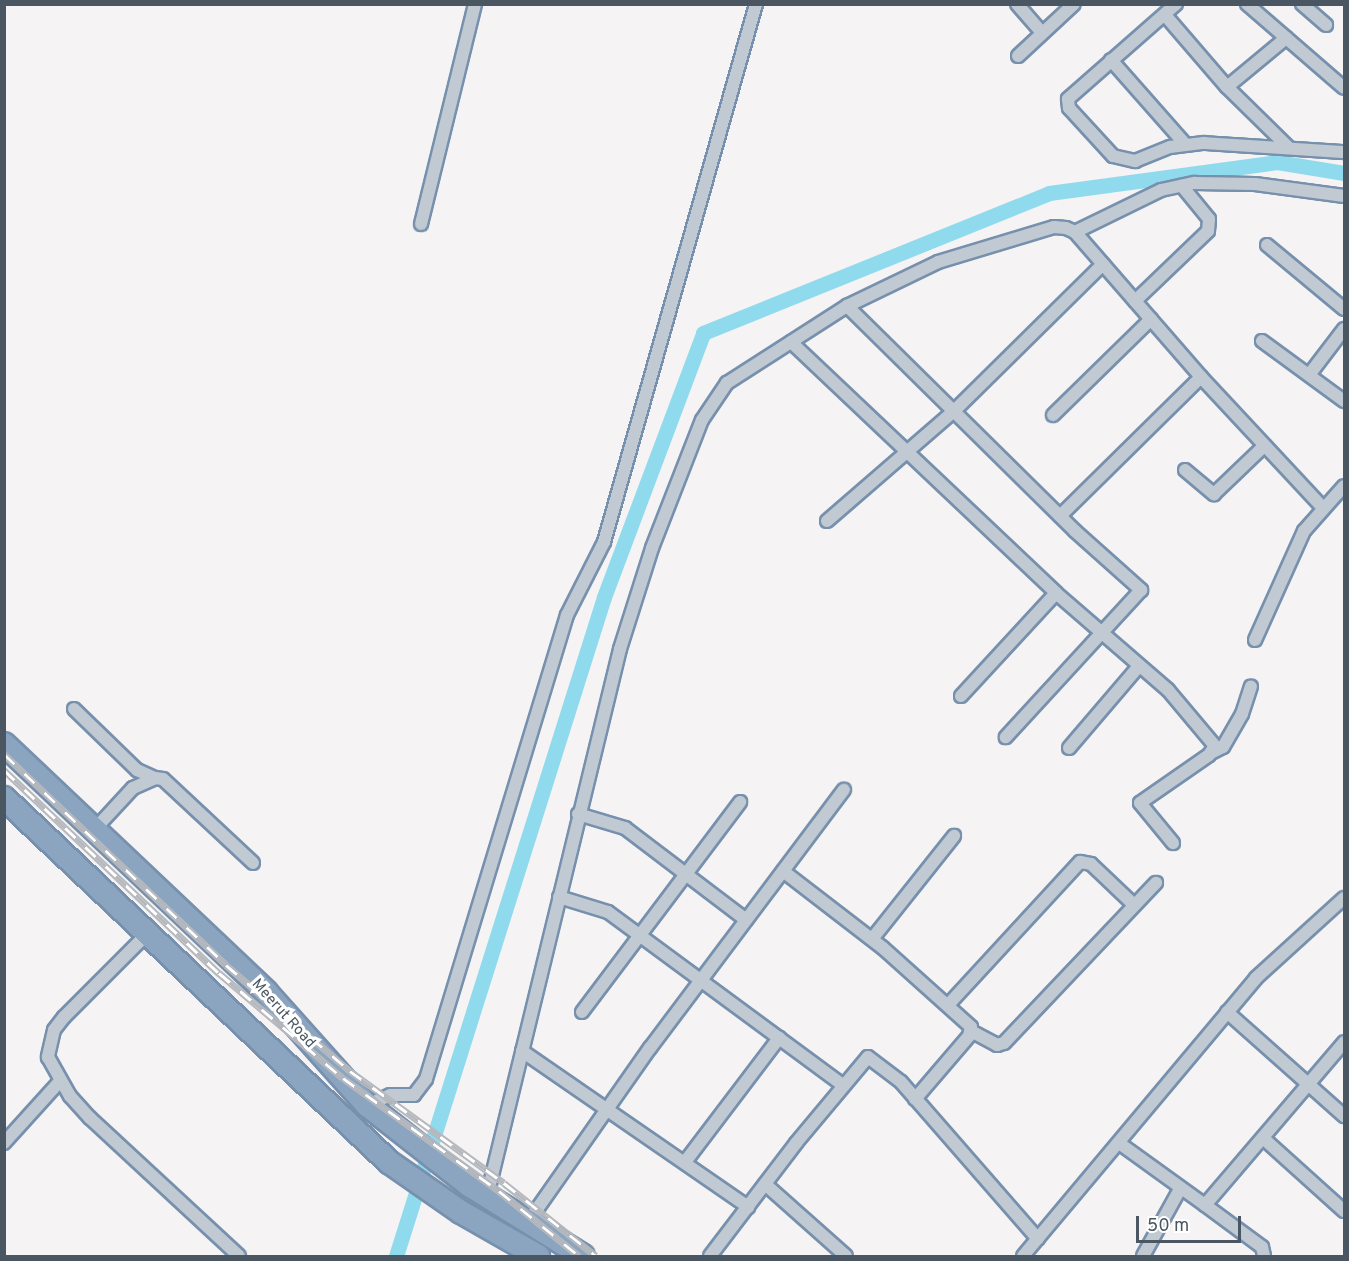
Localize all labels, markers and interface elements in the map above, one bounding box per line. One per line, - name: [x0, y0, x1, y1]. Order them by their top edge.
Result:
- street label: Meerut Road: [247, 976, 319, 1052]
- scale bar: [1139, 1204, 1244, 1242]
- text: 50 m: [1147, 1215, 1189, 1238]

